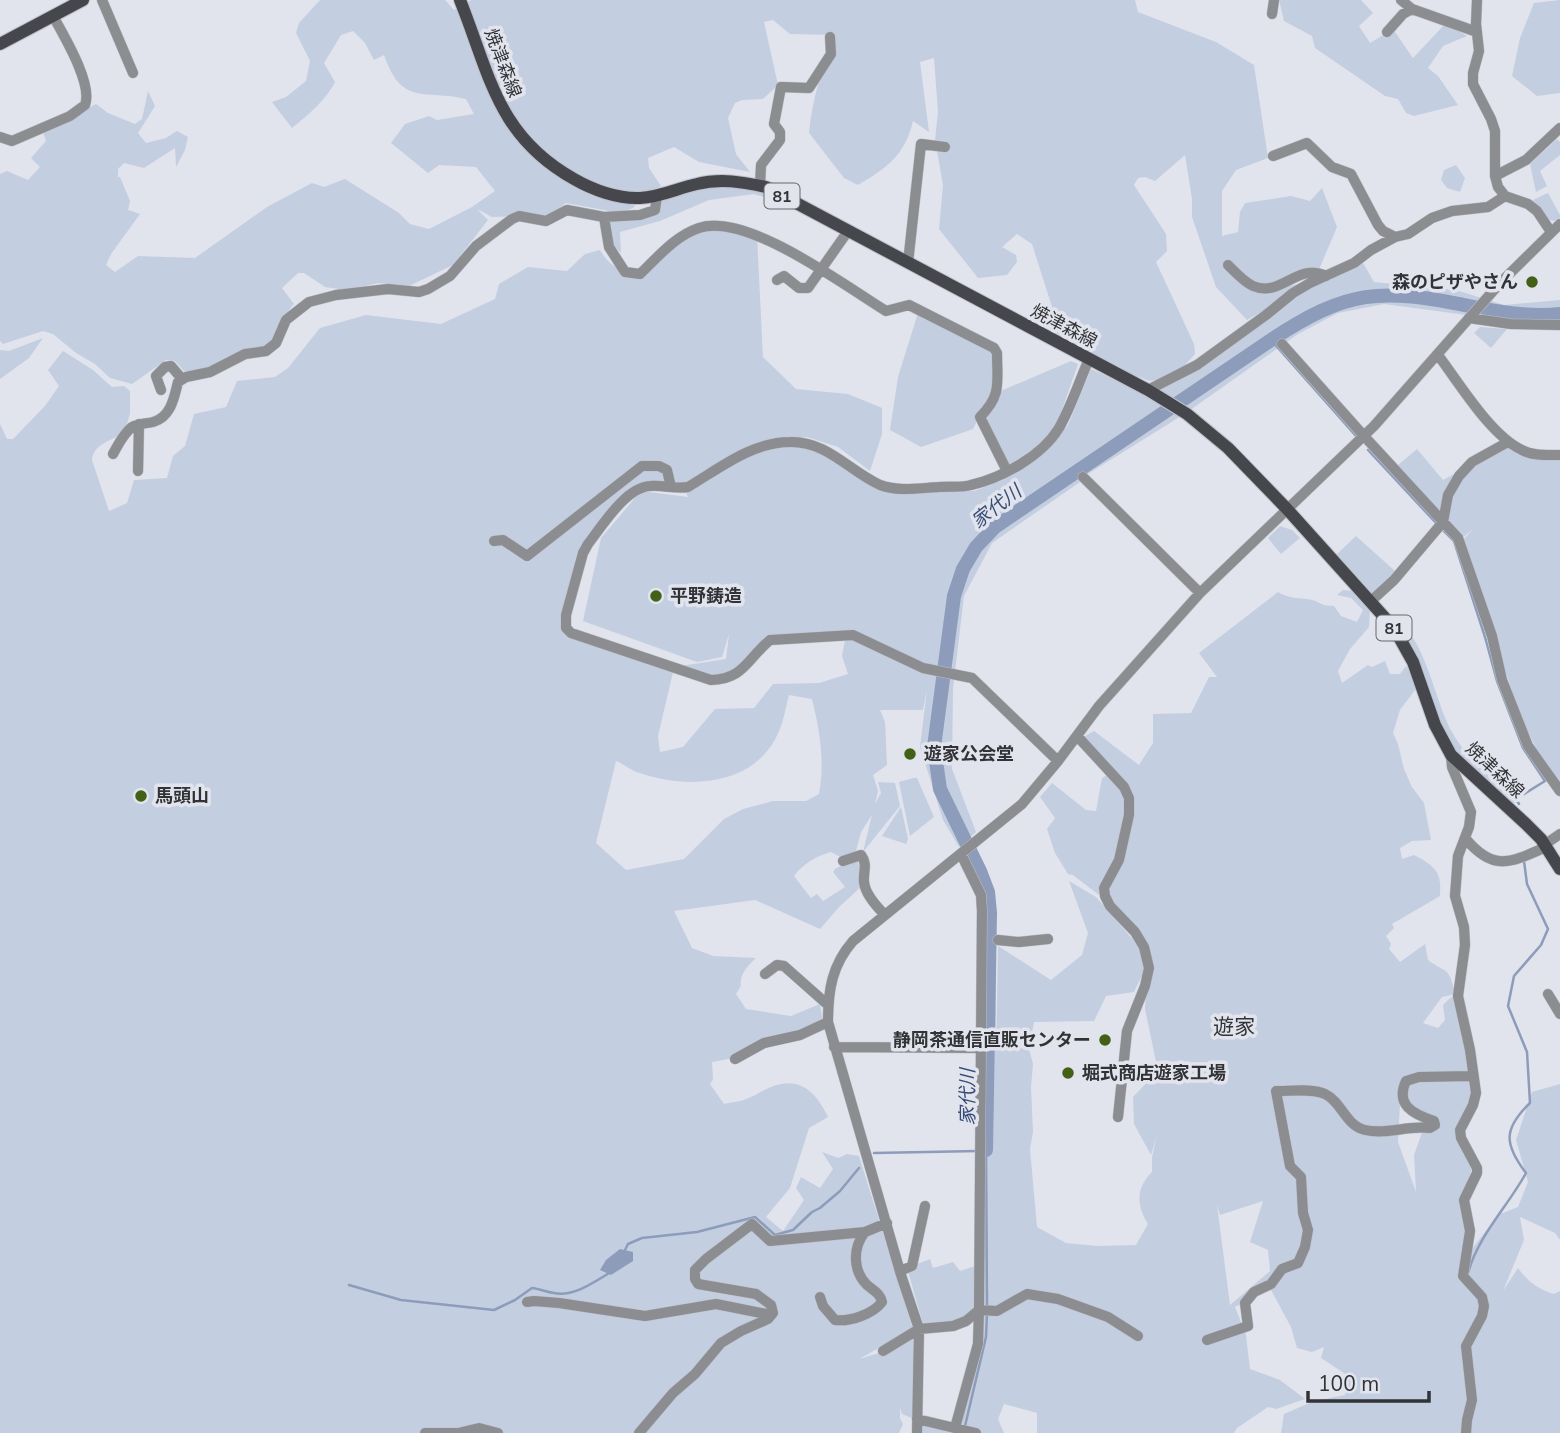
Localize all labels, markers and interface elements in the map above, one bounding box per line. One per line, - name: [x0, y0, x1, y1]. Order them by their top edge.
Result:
- street label: 焼津森線: [479, 25, 527, 101]
- road number: 81: [764, 184, 800, 208]
- place label: 森のピザやさん: [1392, 270, 1518, 294]
- marker: 森のピザやさん: [1524, 274, 1540, 290]
- street label: 焼津森線: [1027, 299, 1101, 353]
- water label: 家代川: [966, 478, 1029, 535]
- place label: 平野鋳造: [670, 584, 742, 608]
- marker: 平野鋳造: [648, 588, 664, 604]
- road number: 81: [1376, 615, 1412, 640]
- street label: 焼津森線: [1460, 737, 1530, 803]
- place label: 遊家公会堂: [924, 742, 1014, 766]
- marker: 遊家公会堂: [902, 746, 918, 762]
- place label: 馬頭山: [155, 784, 209, 808]
- marker: 馬頭山: [133, 788, 149, 804]
- district label: 遊家: [1213, 1013, 1255, 1041]
- place label: 静岡茶通信直販センター: [893, 1028, 1091, 1052]
- marker: 静岡茶通信直販センター: [1097, 1032, 1113, 1048]
- place label: 堀式商店遊家工場: [1082, 1061, 1226, 1085]
- marker: 堀式商店遊家工場: [1060, 1065, 1076, 1081]
- water label: 家代川: [955, 1067, 981, 1126]
- scale bar: [1308, 1360, 1429, 1404]
- text: 100 m: [1318, 1370, 1379, 1398]

